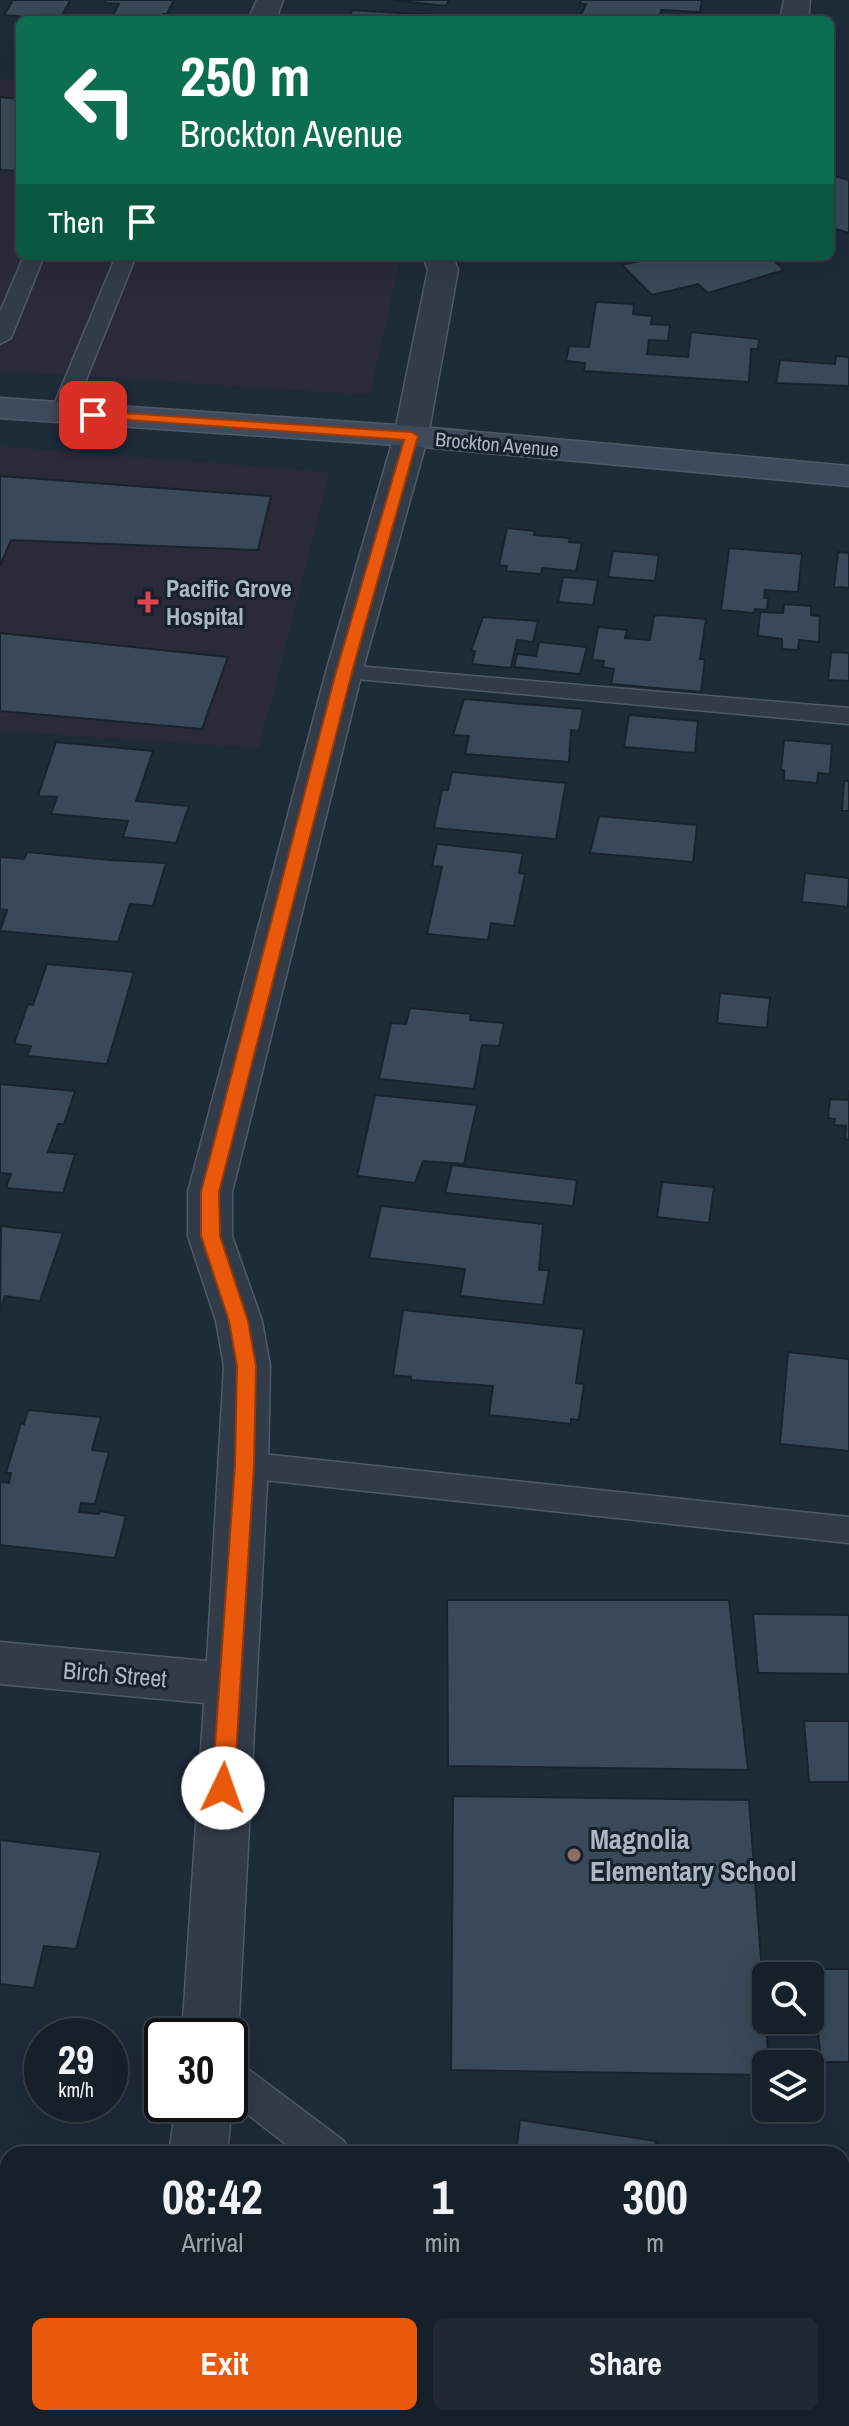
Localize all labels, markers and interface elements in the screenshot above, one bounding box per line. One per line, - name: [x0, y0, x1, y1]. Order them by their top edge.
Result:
- text: 250 m: [180, 38, 310, 113]
- icon: left: [48, 48, 152, 152]
- text: Brockton Avenue: [180, 110, 403, 158]
- icon: arrive: [120, 200, 164, 244]
- text: Then: [48, 202, 104, 242]
- pin: [59, 381, 127, 449]
- icon: arrive: [71, 393, 115, 437]
- street label: Brockton Avenue: [434, 425, 560, 463]
- place label: Pacific Grove Hospital: [166, 572, 292, 632]
- marker: Pacific Grove Hospital: [137, 591, 159, 613]
- street label: Birch Street: [62, 1654, 169, 1695]
- position arrow: [181, 1746, 265, 1830]
- place label: Magnolia Elementary School: [590, 1820, 797, 1890]
- marker: Magnolia Elementary School: [565, 1846, 583, 1864]
- map controls: [752, 1962, 824, 2122]
- button: search: [752, 1962, 824, 2034]
- speed limit sign: 30: [144, 2018, 248, 2122]
- text: 29: [58, 2033, 94, 2086]
- button: layers: [752, 2050, 824, 2122]
- text: km/h: [58, 2076, 94, 2103]
- text: 08:42: [162, 2164, 263, 2229]
- text: 1: [432, 2164, 453, 2229]
- text: 300: [622, 2164, 688, 2229]
- text: Arrival: [182, 2225, 243, 2260]
- text: min: [425, 2225, 460, 2260]
- text: m: [646, 2225, 664, 2260]
- button: Exit: [32, 2318, 417, 2410]
- button: Share: [433, 2318, 818, 2410]

